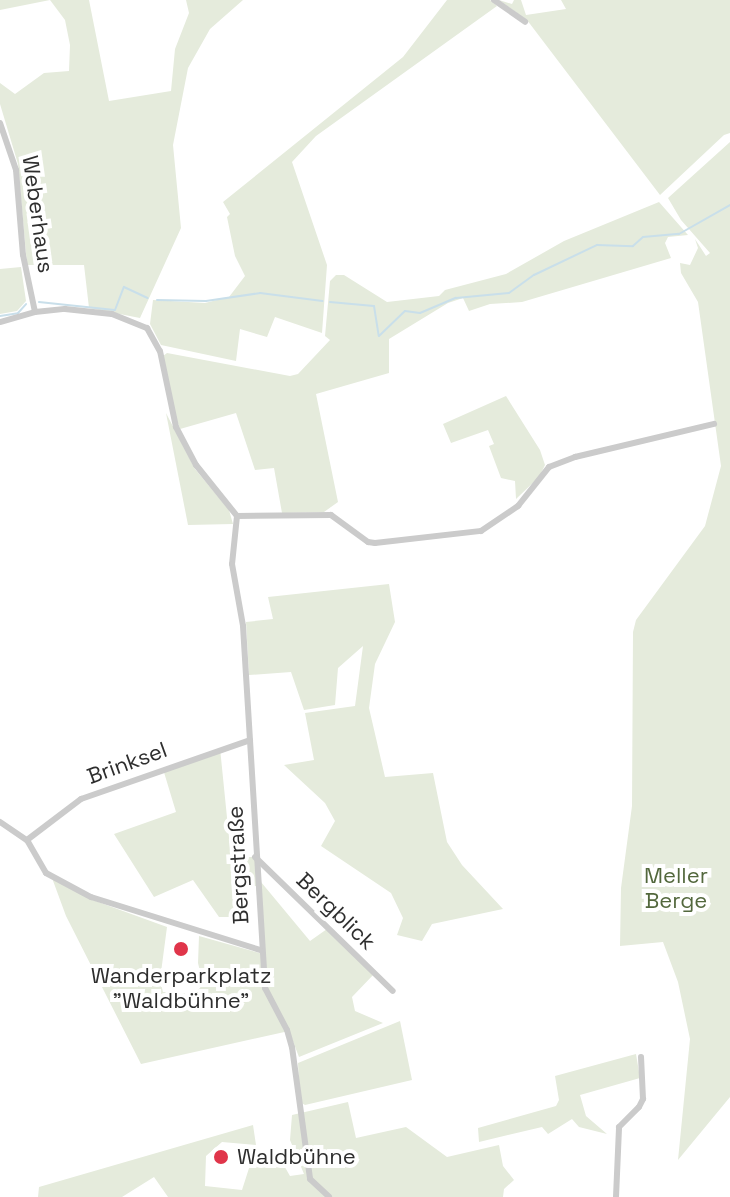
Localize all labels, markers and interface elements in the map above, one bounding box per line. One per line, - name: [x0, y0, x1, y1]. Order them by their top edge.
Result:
- street label: Weberhaus: [17, 154, 59, 274]
- street label: Brinksel: [83, 736, 171, 790]
- street label: Bergstraße: [222, 805, 254, 925]
- park label: Meller Berge: [644, 862, 708, 914]
- street label: Bergblick: [291, 867, 381, 955]
- marker: Wanderparkplatz "Waldbühne": [172, 940, 190, 958]
- place label: Wanderparkplatz "Waldbühne": [91, 962, 271, 1014]
- place label: Waldbühne: [237, 1144, 356, 1170]
- marker: Waldbühne: [212, 1148, 230, 1166]

